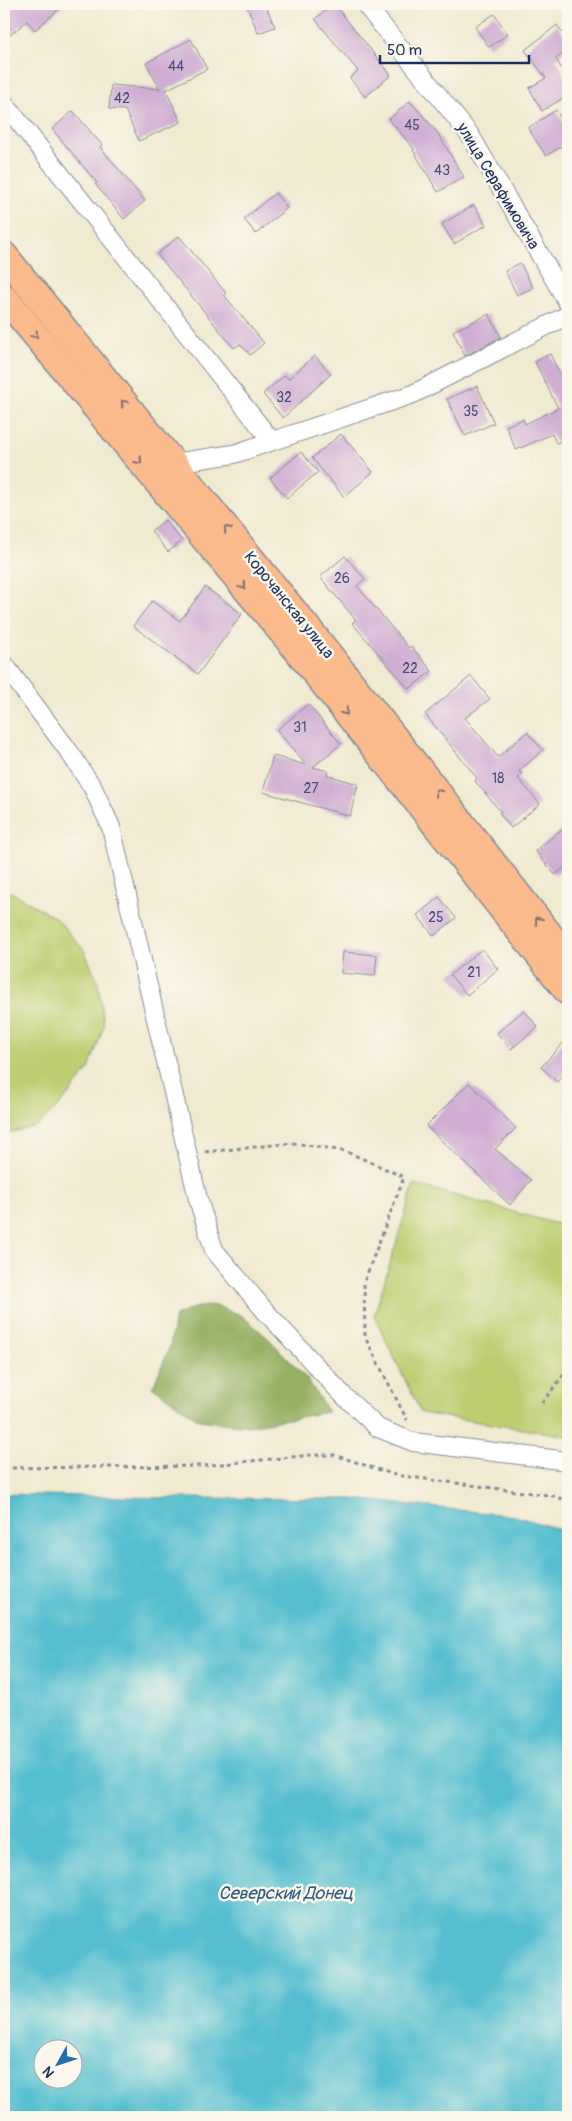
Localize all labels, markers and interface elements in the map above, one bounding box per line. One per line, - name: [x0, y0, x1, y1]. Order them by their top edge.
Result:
- scale bar: [380, 32, 528, 64]
- text: 50 m: [387, 41, 422, 60]
- house number: 44: [168, 58, 184, 75]
- house number: 42: [114, 90, 130, 107]
- house number: 45: [404, 117, 420, 134]
- street label: улица Серафимовича: [452, 118, 544, 253]
- house number: 43: [434, 162, 450, 179]
- one-way arrow: [30, 330, 39, 339]
- house number: 32: [276, 389, 292, 406]
- one-way arrow: [122, 400, 130, 409]
- house number: 35: [463, 403, 479, 420]
- one-way arrow: [134, 455, 143, 464]
- one-way arrow: [224, 525, 233, 534]
- street label: Корочанская улица: [240, 547, 338, 663]
- house number: 26: [334, 570, 350, 587]
- one-way arrow: [237, 580, 246, 589]
- house number: 22: [402, 660, 418, 677]
- one-way arrow: [340, 706, 348, 715]
- house number: 31: [293, 719, 307, 736]
- house number: 18: [492, 770, 504, 787]
- house number: 27: [303, 780, 319, 797]
- one-way arrow: [434, 789, 443, 798]
- house number: 25: [428, 909, 444, 926]
- one-way arrow: [536, 917, 544, 926]
- house number: 21: [467, 964, 481, 981]
- water label: Северский Донец: [219, 1882, 353, 1905]
- north arrow: [32, 2038, 82, 2088]
- text: N: [39, 2063, 58, 2081]

